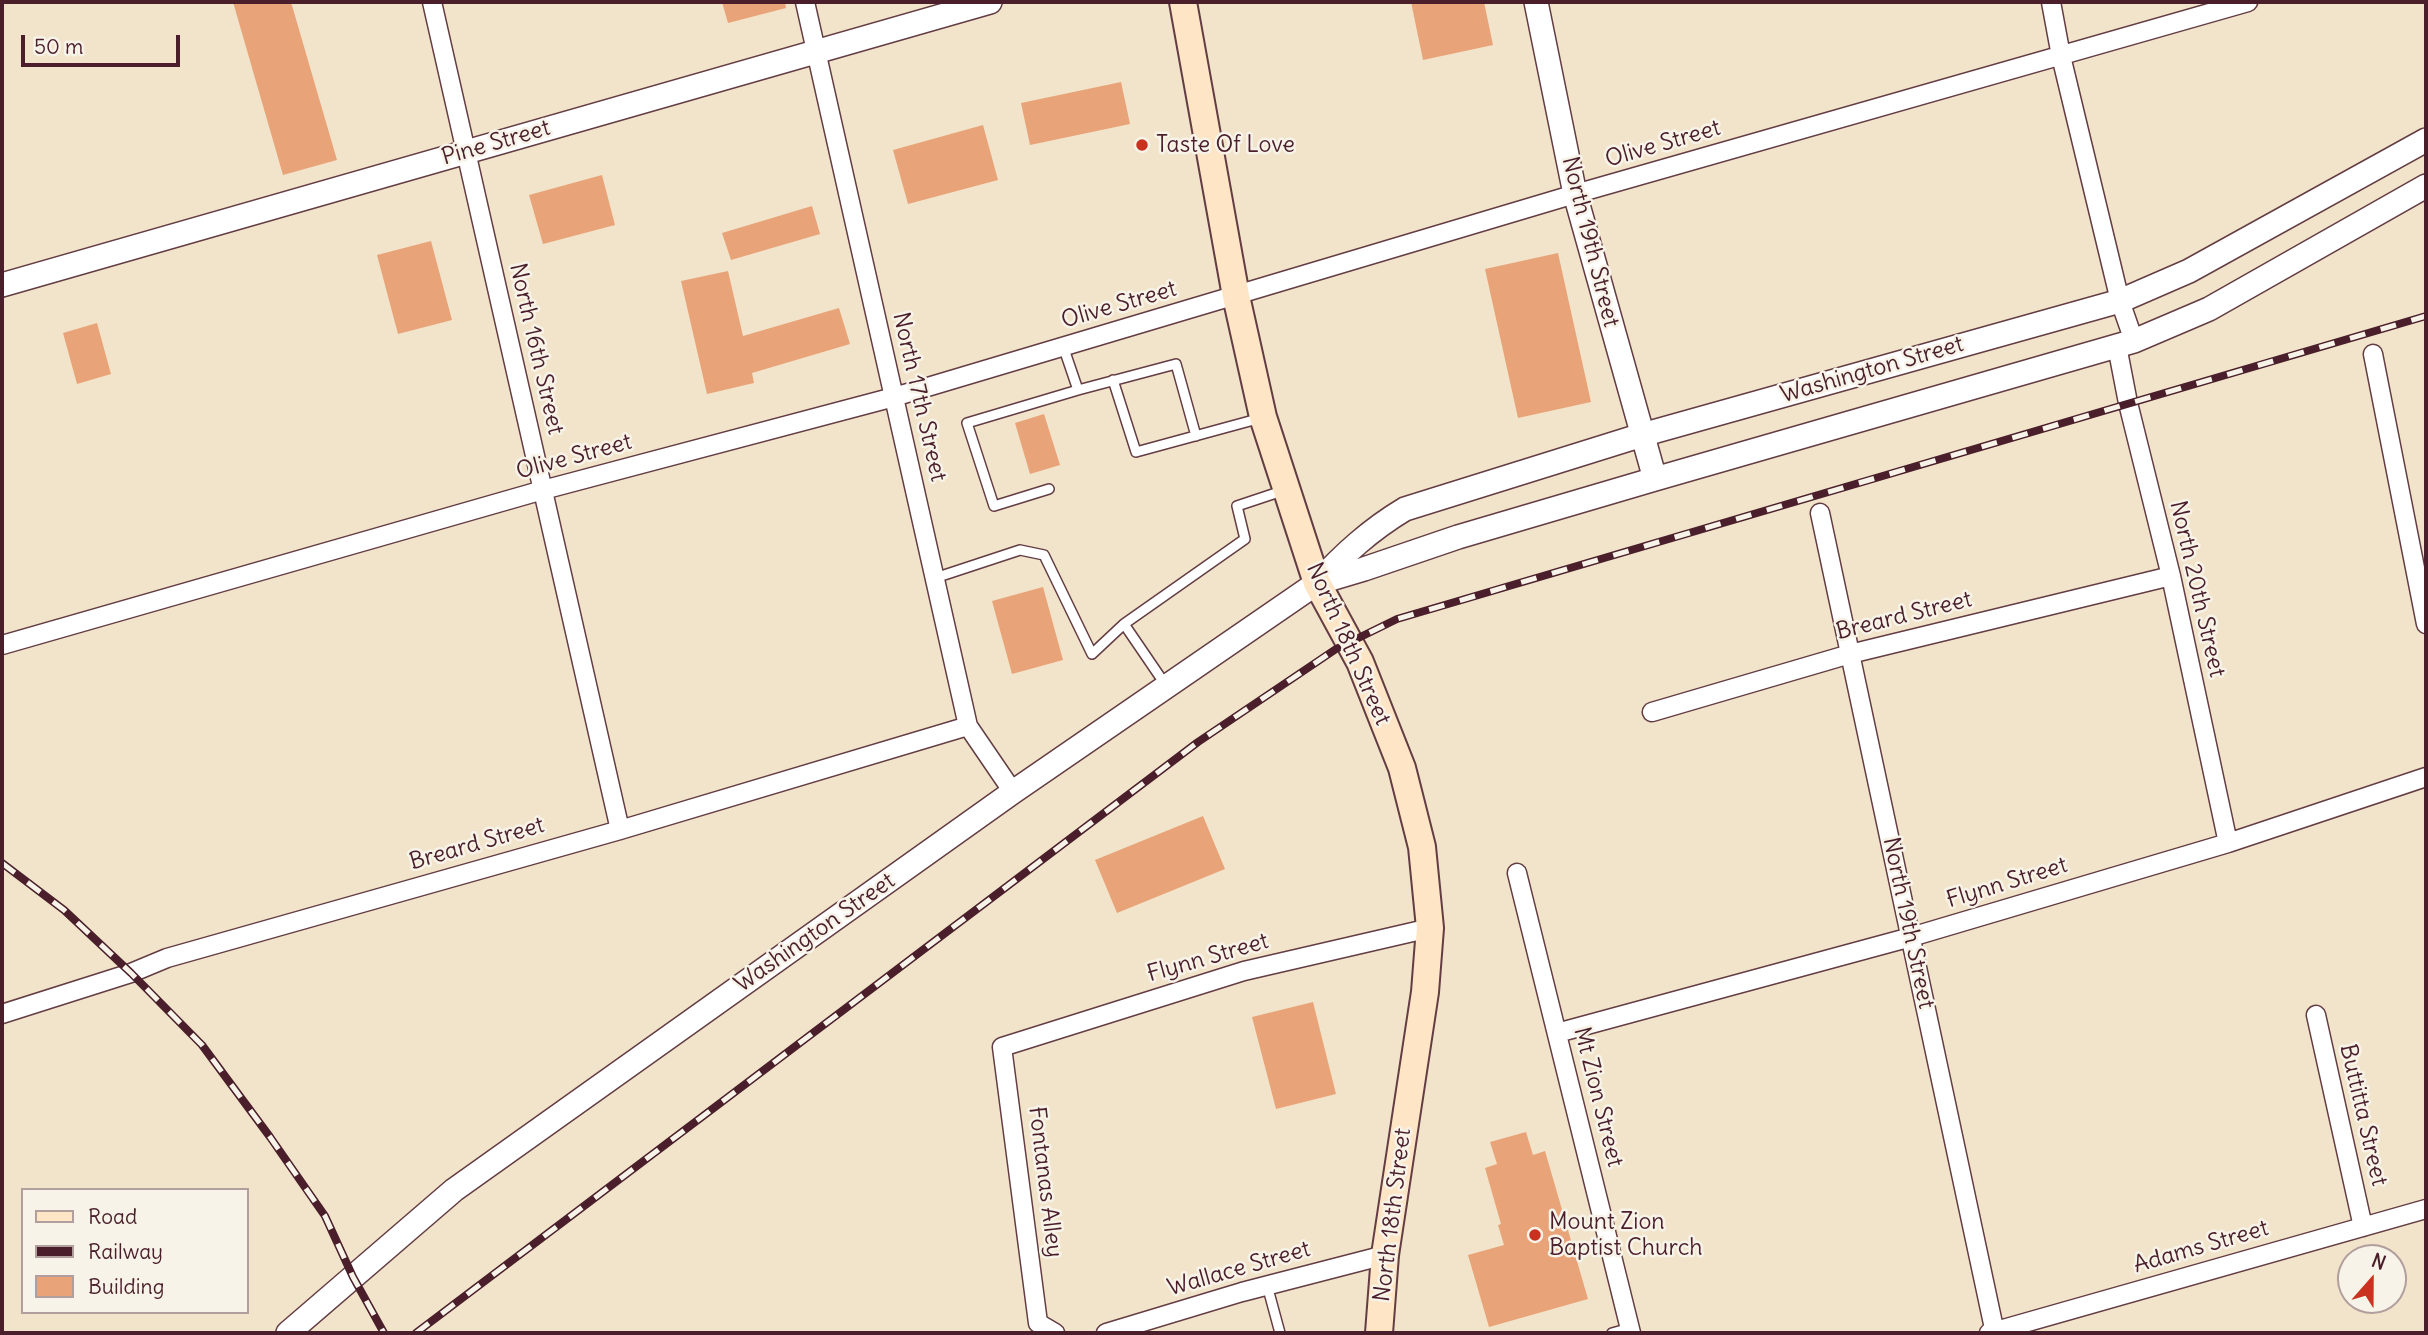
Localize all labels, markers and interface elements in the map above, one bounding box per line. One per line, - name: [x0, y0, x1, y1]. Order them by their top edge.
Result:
- scale bar: [24, 21, 184, 65]
- text: 50 m: [34, 33, 83, 60]
- street label: Pine Street: [439, 114, 553, 172]
- street label: Olive Street: [1602, 114, 1724, 174]
- place label: Taste Of Love: [1156, 131, 1295, 159]
- marker: Taste Of Love: [1134, 137, 1150, 153]
- street label: North 19th Street: [1555, 154, 1625, 330]
- street label: North 16th Street: [503, 261, 569, 437]
- street label: Olive Street: [1058, 275, 1180, 335]
- street label: North 17th Street: [886, 310, 952, 484]
- street label: Washington Street: [1777, 331, 1967, 409]
- street label: Olive Street: [513, 428, 635, 486]
- street label: North 20th Street: [2163, 498, 2231, 680]
- street label: North 18th Street: [1300, 559, 1396, 729]
- street label: Breard Street: [1833, 586, 1975, 646]
- street label: Breard Street: [406, 812, 548, 876]
- street label: North 19th Street: [1876, 835, 1940, 1011]
- street label: Flynn Street: [1943, 852, 2071, 914]
- street label: Washington Street: [730, 867, 900, 999]
- street label: Flynn Street: [1144, 928, 1272, 988]
- street label: Mt Zion Street: [1567, 1024, 1629, 1170]
- street label: Buttitta Street: [2333, 1041, 2393, 1189]
- street label: Fontanas Alley: [1022, 1105, 1068, 1259]
- street label: North 18th Street: [1369, 1127, 1417, 1303]
- legend: [21, 1188, 248, 1314]
- text: Road: [88, 1203, 137, 1230]
- place label: Mount Zion Baptist Church: [1549, 1208, 1703, 1262]
- street label: Adams Street: [2130, 1215, 2272, 1279]
- marker: Mount Zion Baptist Church: [1527, 1227, 1543, 1243]
- street label: Wallace Street: [1164, 1235, 1314, 1303]
- text: Railway: [88, 1238, 163, 1265]
- north arrow: [2337, 1244, 2407, 1314]
- text: N: [2368, 1248, 2389, 1275]
- text: Building: [88, 1273, 164, 1300]

